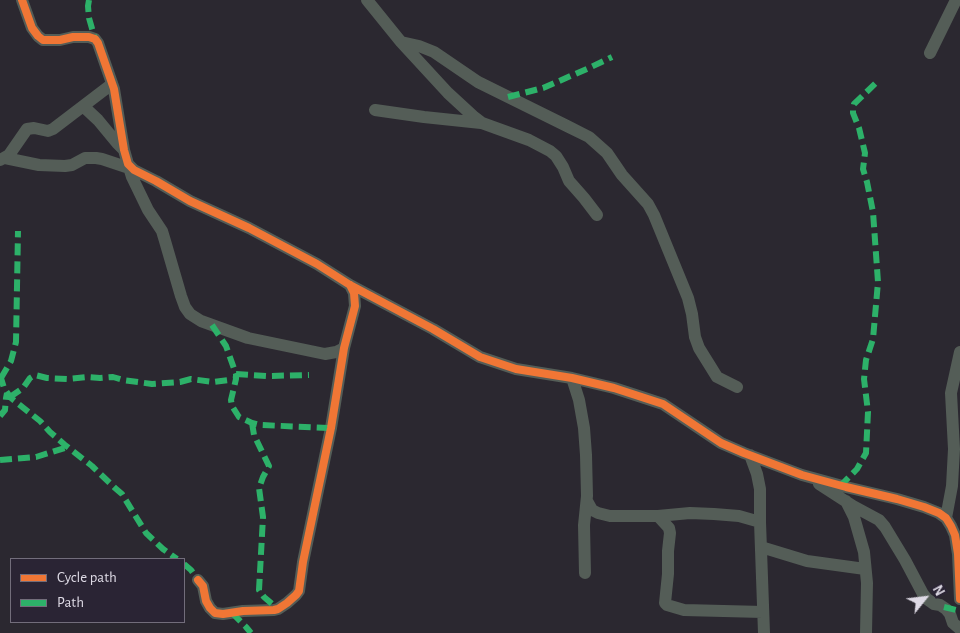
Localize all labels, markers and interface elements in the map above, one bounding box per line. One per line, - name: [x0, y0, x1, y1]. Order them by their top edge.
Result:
- legend: [10, 558, 185, 623]
- text: Cycle path: [57, 570, 117, 585]
- north arrow: [900, 573, 950, 623]
- text: N: [930, 583, 947, 598]
- text: Path: [57, 595, 84, 610]

